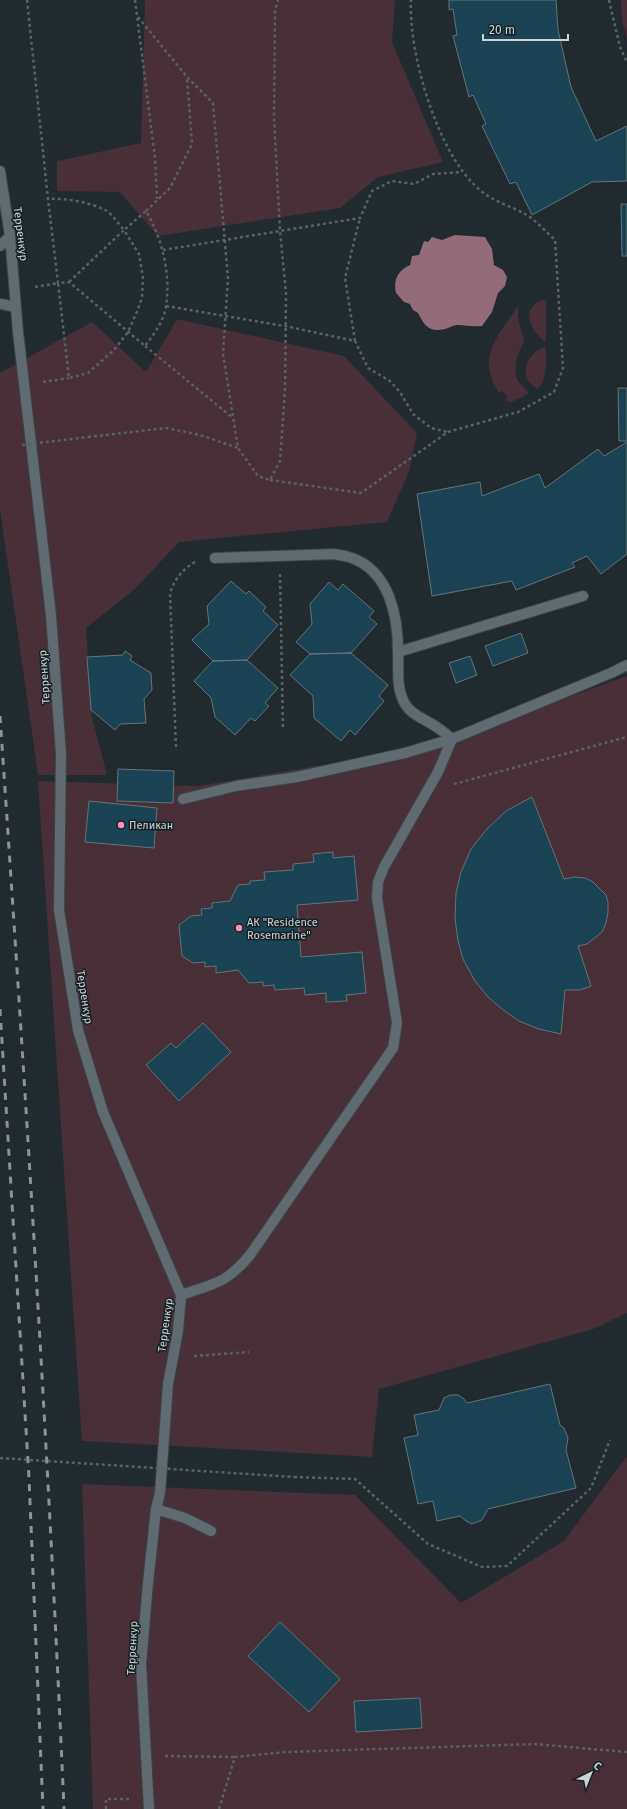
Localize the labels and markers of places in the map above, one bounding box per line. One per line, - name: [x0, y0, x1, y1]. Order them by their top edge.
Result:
- place label: Пеликан: [129, 819, 173, 832]
- marker: Пеликан: [116, 820, 126, 830]
- place label: АК "Residence Rosemarine": [247, 916, 318, 942]
- marker: АК "Residence Rosemarine": [234, 923, 244, 933]

